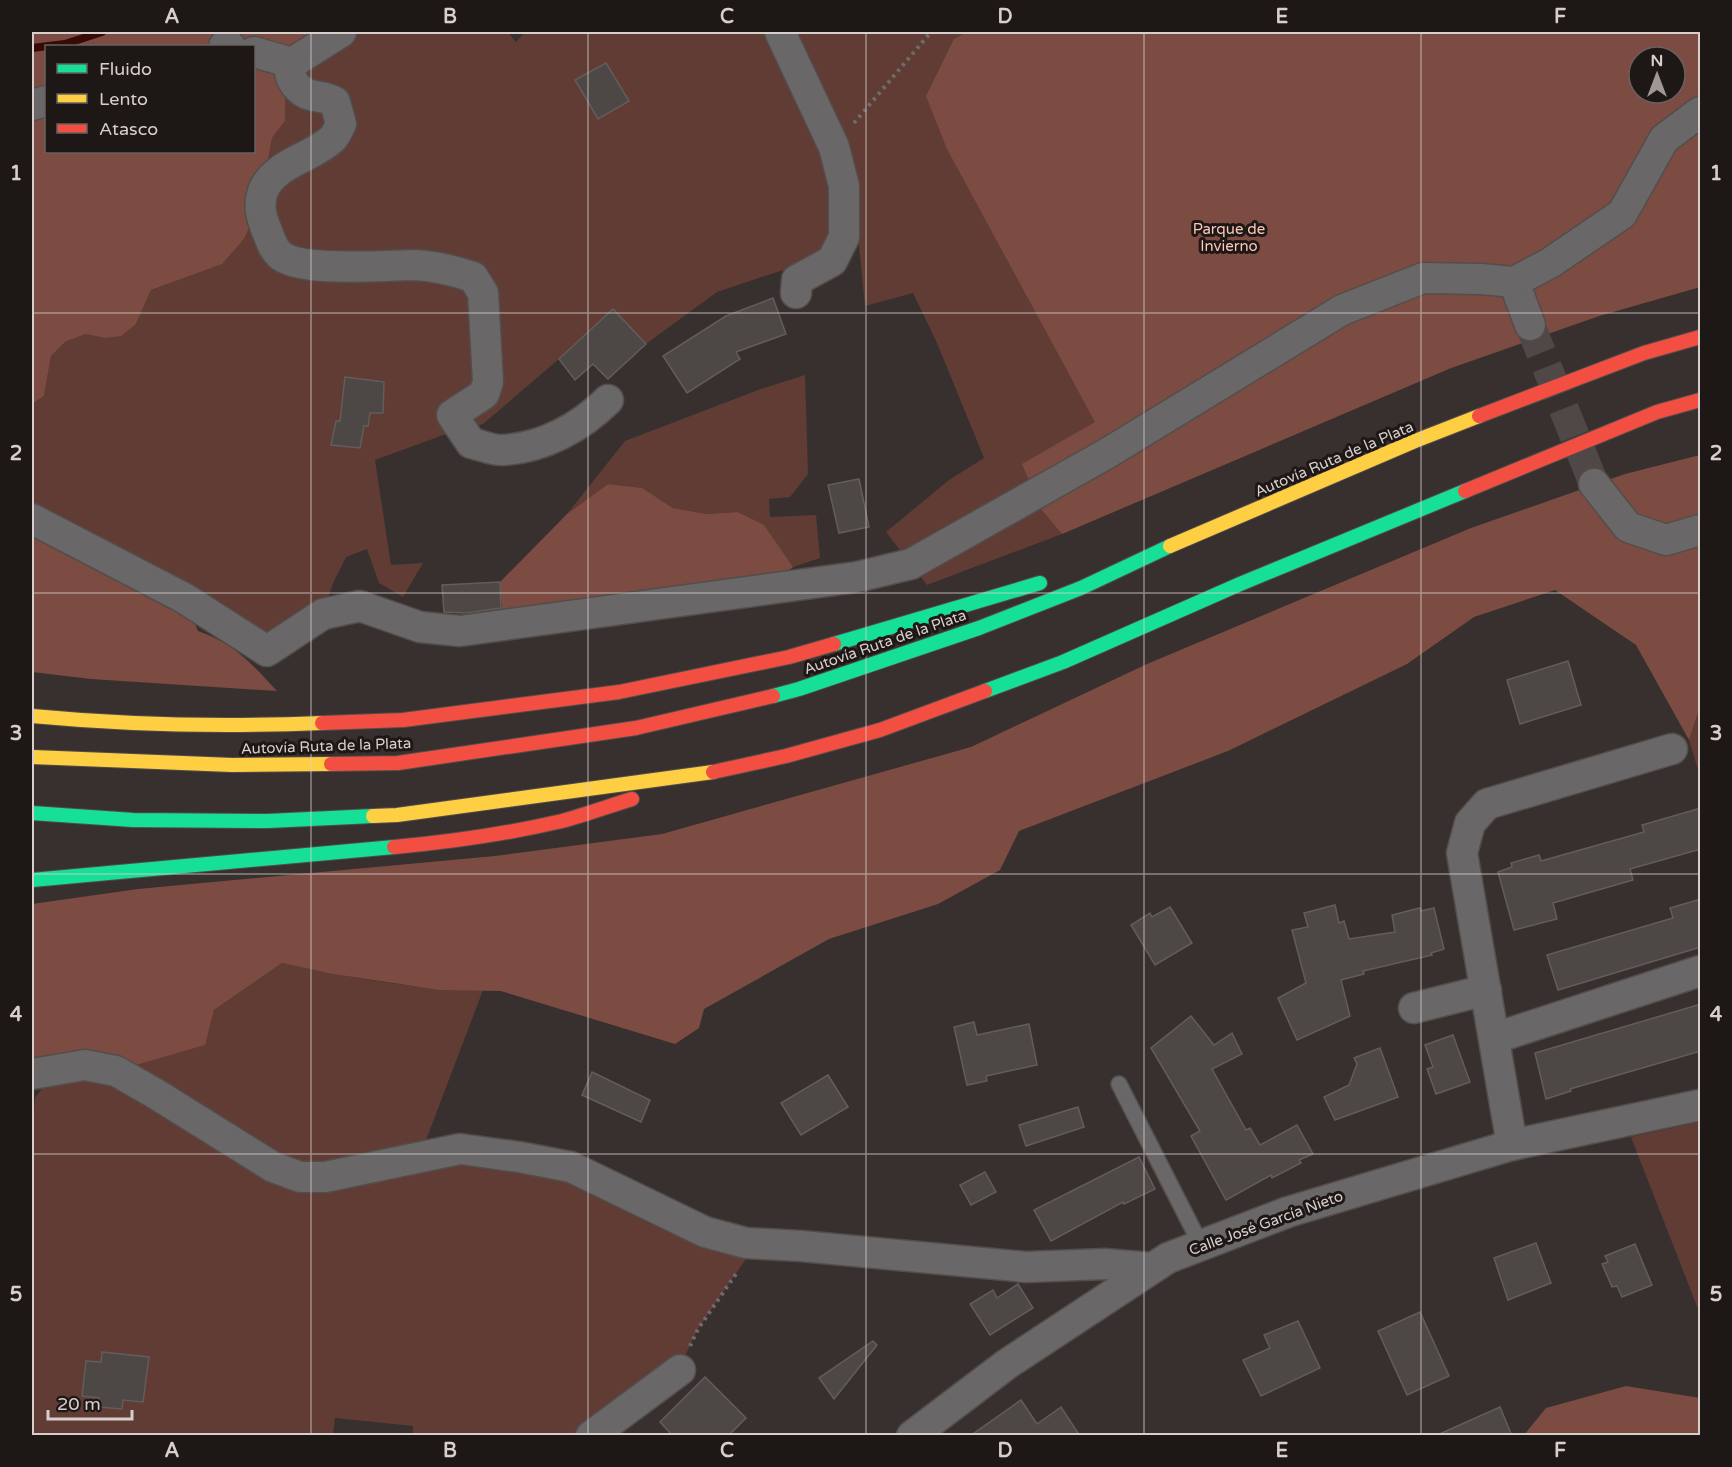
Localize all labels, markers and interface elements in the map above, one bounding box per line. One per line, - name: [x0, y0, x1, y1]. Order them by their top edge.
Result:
- text: A: [165, 5, 180, 29]
- text: B: [443, 5, 457, 29]
- text: C: [720, 5, 734, 29]
- text: D: [997, 5, 1013, 29]
- text: E: [1276, 5, 1289, 29]
- text: F: [1554, 5, 1566, 29]
- legend: [45, 45, 255, 153]
- north arrow: [1627, 45, 1687, 105]
- text: N: [1651, 51, 1663, 71]
- text: Fluido: [99, 58, 152, 80]
- text: Lento: [99, 88, 148, 110]
- text: Atasco: [99, 118, 158, 140]
- text: 1: [10, 162, 22, 186]
- text: 1: [1710, 162, 1722, 186]
- park label: Parque de Invierno: [1193, 220, 1265, 255]
- street label: Autovía Ruta de la Plata: [1252, 417, 1416, 501]
- text: 2: [10, 442, 22, 466]
- text: 2: [1710, 442, 1722, 466]
- street label: Autovía Ruta de la Plata: [801, 606, 969, 678]
- text: 3: [10, 722, 22, 746]
- text: 3: [1710, 722, 1722, 746]
- street label: Autovía Ruta de la Plata: [240, 734, 412, 758]
- text: 4: [10, 1003, 23, 1027]
- text: 4: [1710, 1003, 1723, 1027]
- street label: Calle José García Nieto: [1186, 1187, 1346, 1259]
- text: 5: [10, 1283, 22, 1307]
- text: 5: [1710, 1283, 1722, 1307]
- scale bar: [48, 1383, 132, 1421]
- text: 20 m: [57, 1393, 101, 1415]
- text: A: [165, 1439, 180, 1463]
- text: B: [443, 1439, 457, 1463]
- text: C: [720, 1439, 734, 1463]
- text: D: [997, 1439, 1013, 1463]
- text: E: [1276, 1439, 1289, 1463]
- text: F: [1554, 1439, 1566, 1463]

